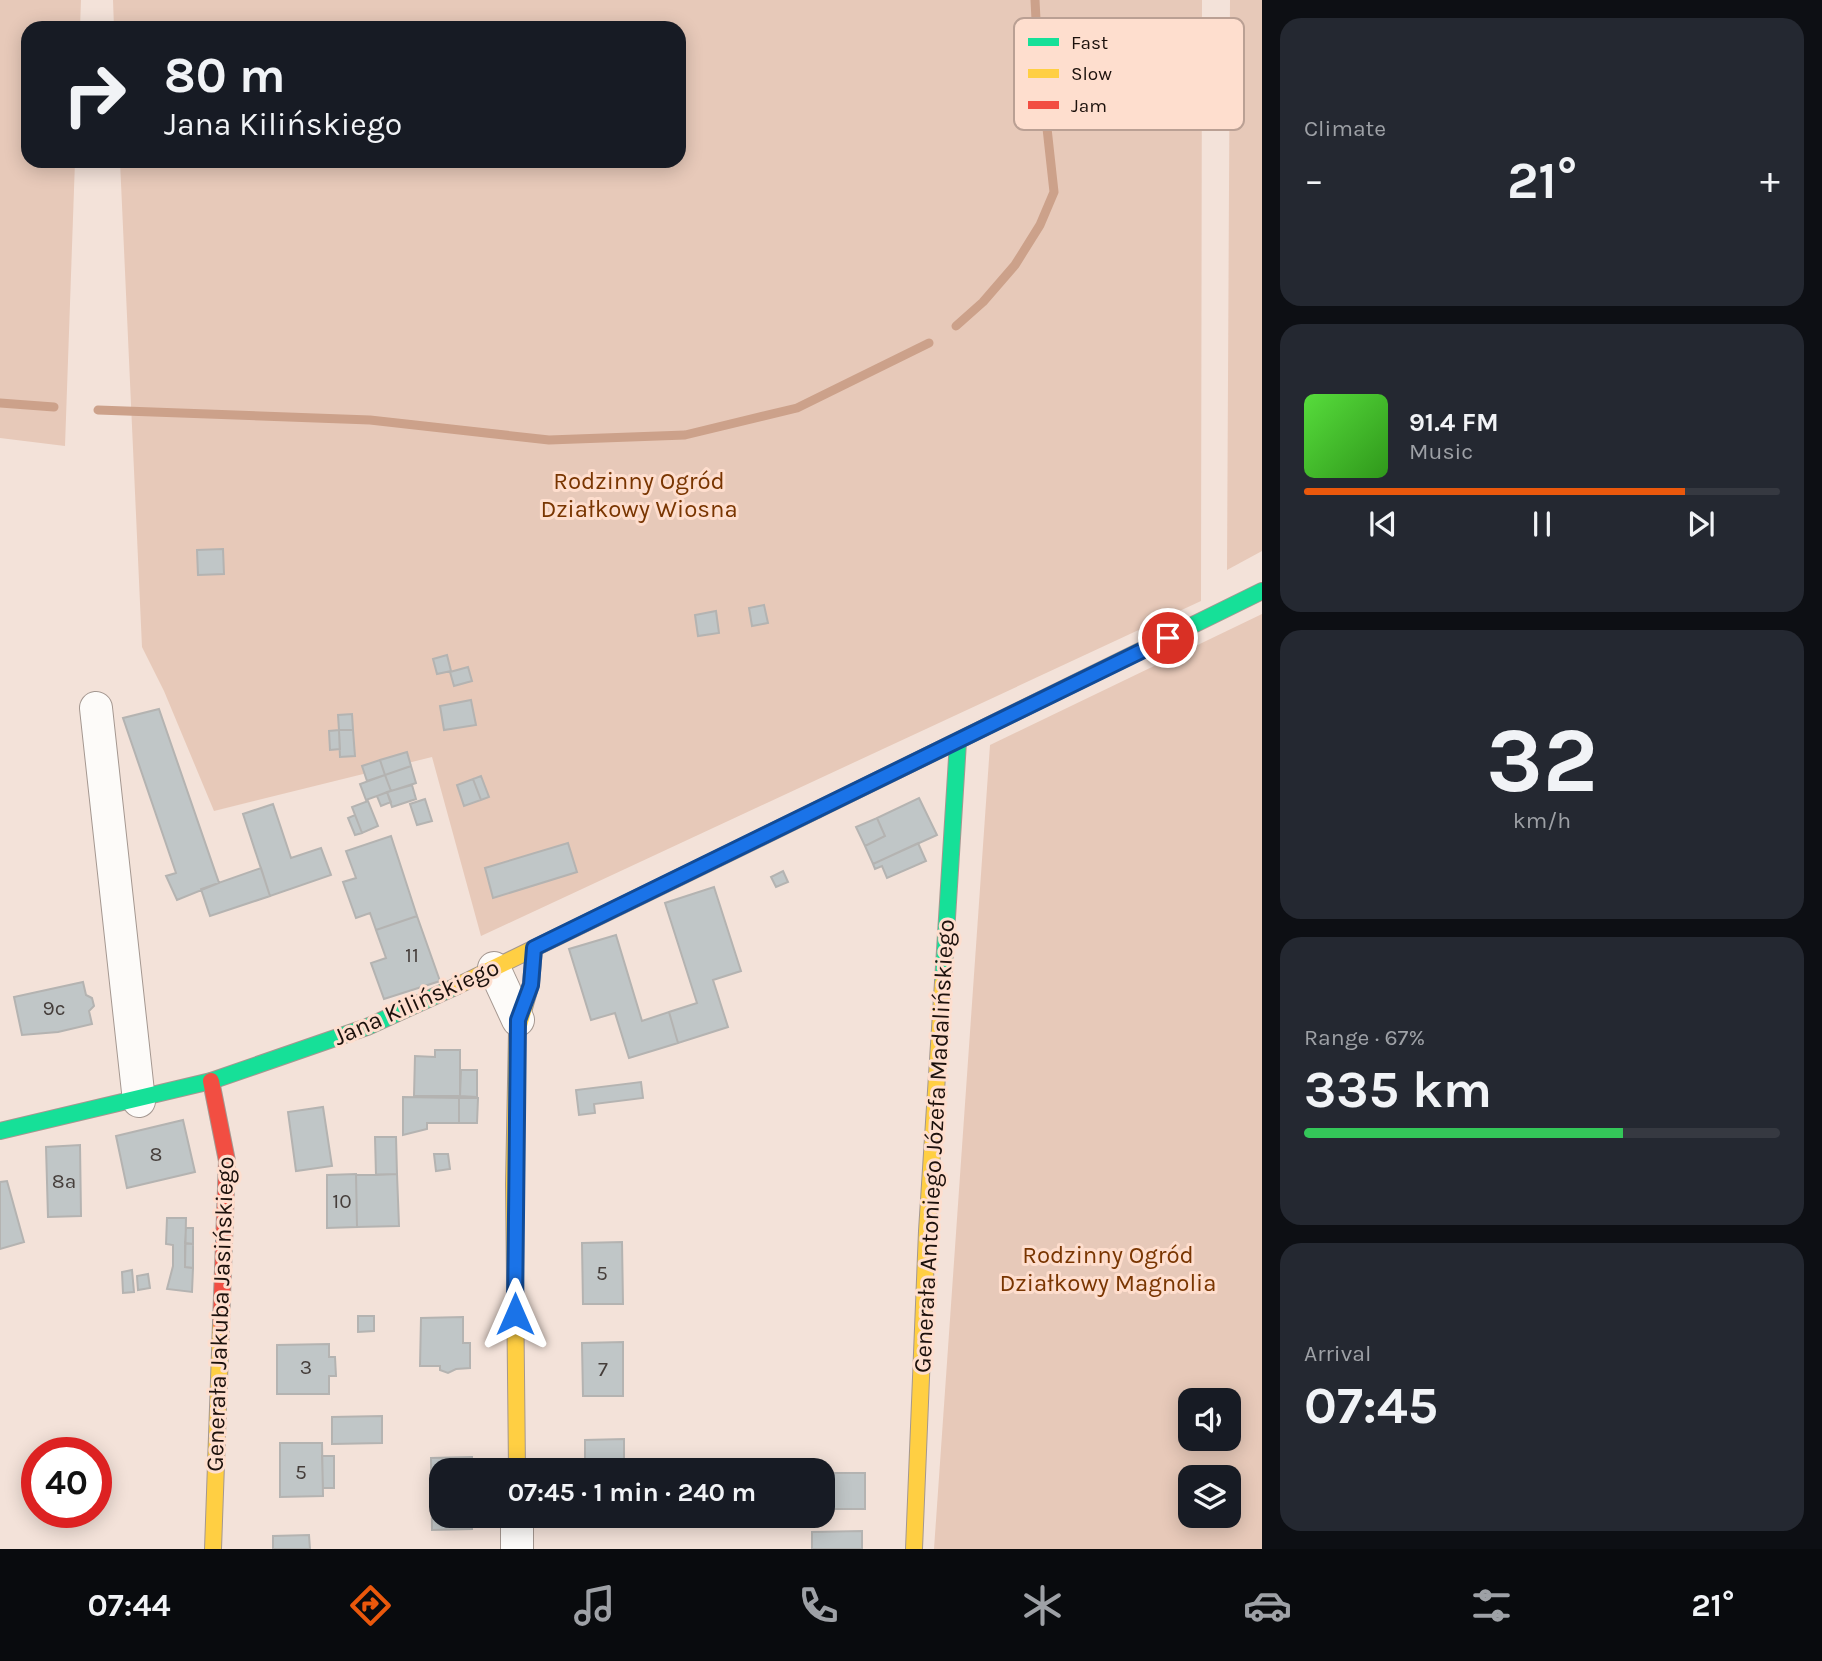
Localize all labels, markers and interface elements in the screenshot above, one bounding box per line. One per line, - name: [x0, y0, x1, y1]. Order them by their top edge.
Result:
- legend: [1014, 18, 1244, 130]
- text: Fast: [1071, 32, 1108, 54]
- text: 80 m: [164, 47, 286, 104]
- icon: right: [49, 49, 140, 140]
- text: Slow: [1071, 63, 1112, 85]
- text: Jam: [1071, 95, 1107, 117]
- text: Jana Kilińskiego: [164, 106, 402, 143]
- text: Climate: [1304, 115, 1386, 142]
- text: 21°: [1507, 150, 1577, 211]
- text: −: [1304, 158, 1324, 203]
- text: +: [1760, 158, 1780, 203]
- text: 91.4 FM: [1409, 407, 1499, 438]
- text: Music: [1409, 438, 1473, 465]
- park label: Rodzinny Ogród Działkowy Wiosna: [540, 467, 738, 523]
- icon: previous: [1364, 505, 1402, 543]
- icon: pause: [1523, 505, 1561, 543]
- icon: next: [1682, 505, 1720, 543]
- pin: [1138, 608, 1198, 668]
- icon: arrive: [1149, 619, 1187, 657]
- text: 32: [1486, 708, 1598, 814]
- text: km/h: [1513, 807, 1571, 834]
- street label: Generała Antoniego Józefa Madalińskiego: [908, 919, 960, 1373]
- house number: 11: [405, 943, 419, 967]
- street label: Jana Kilińskiego: [329, 953, 503, 1051]
- house number: 9c: [42, 996, 66, 1020]
- text: Range · 67%: [1304, 1024, 1425, 1051]
- text: 335 km: [1304, 1059, 1492, 1120]
- house number: 8: [150, 1142, 162, 1166]
- street label: Generała Jakuba Jasińskiego: [201, 1156, 239, 1472]
- house number: 8a: [52, 1169, 76, 1193]
- house number: 10: [332, 1189, 352, 1213]
- park label: Rodzinny Ogród Działkowy Magnolia: [1000, 1241, 1217, 1297]
- house number: 5: [596, 1261, 608, 1285]
- position arrow: [478, 1277, 552, 1351]
- text: Arrival: [1304, 1340, 1371, 1367]
- house number: 3: [300, 1355, 312, 1379]
- house number: 7: [598, 1357, 608, 1381]
- text: 07:45: [1304, 1375, 1438, 1436]
- map controls: [1178, 1388, 1241, 1528]
- button: sound: [1178, 1388, 1241, 1451]
- speed limit sign: 40: [21, 1437, 112, 1528]
- house number: 5: [295, 1460, 307, 1484]
- button: layers: [1178, 1465, 1241, 1528]
- text: 07:45 · 1 min · 240 m: [508, 1477, 756, 1508]
- icon: directions: [346, 1581, 395, 1630]
- icon: music: [570, 1581, 619, 1630]
- icon: phone: [794, 1581, 843, 1630]
- icon: climate: [1018, 1581, 1067, 1630]
- icon: car: [1243, 1581, 1292, 1630]
- icon: filters: [1467, 1581, 1516, 1630]
- text: 07:44: [88, 1587, 170, 1624]
- text: 21°: [1691, 1587, 1734, 1624]

